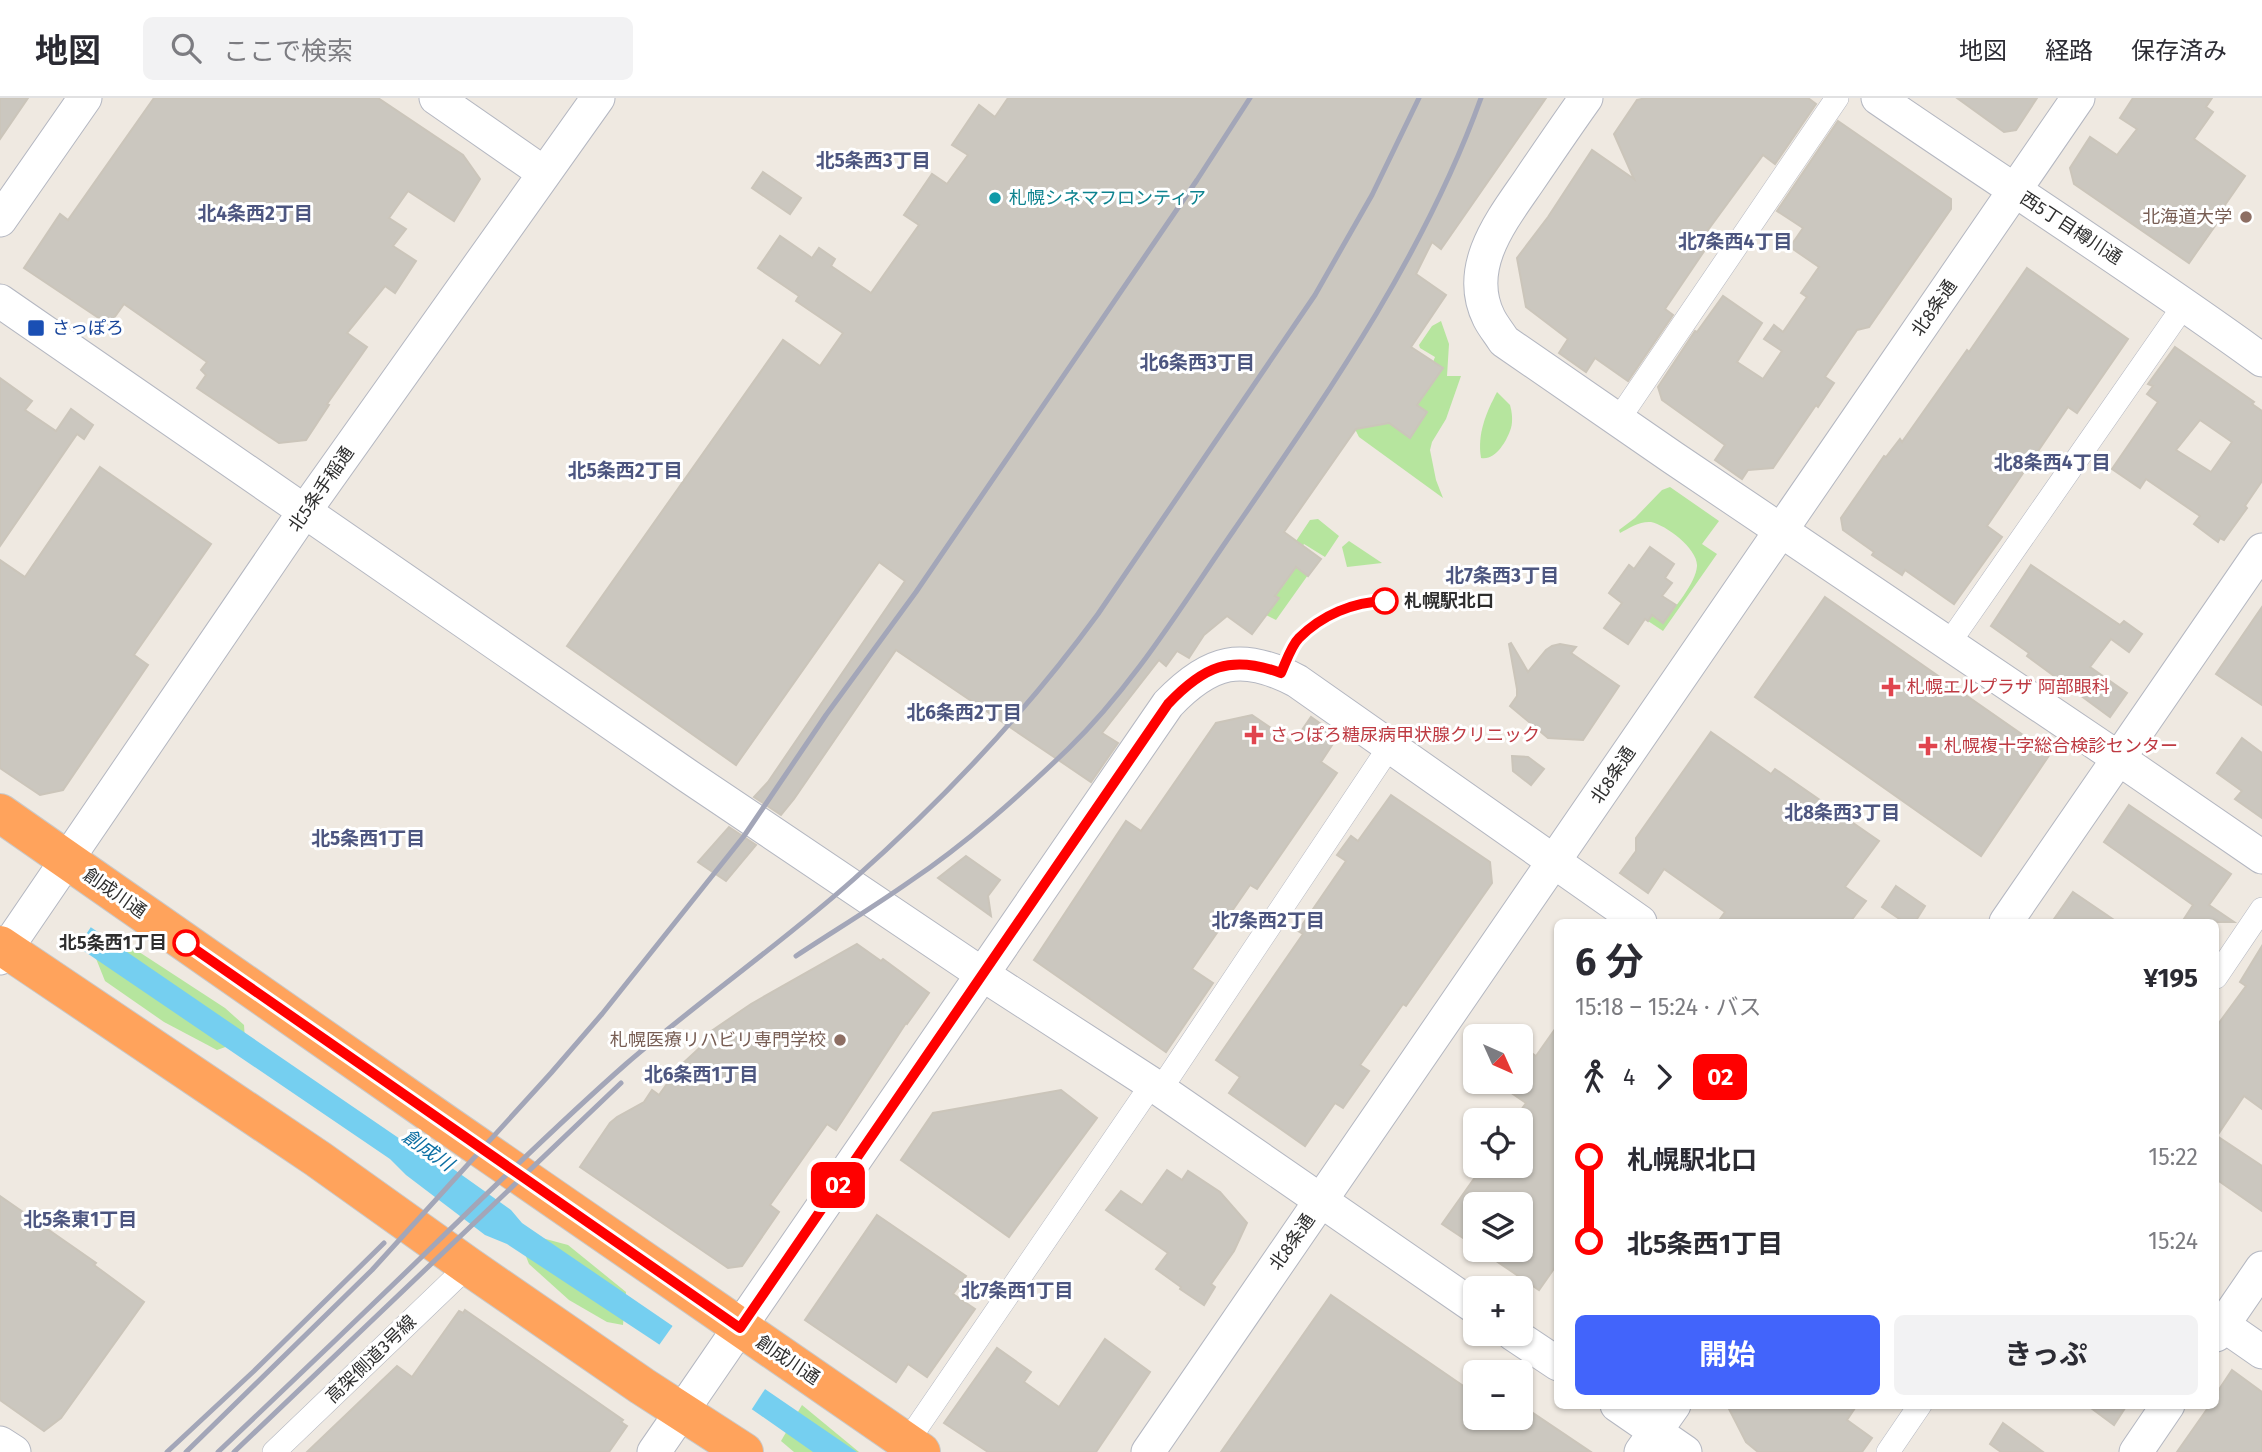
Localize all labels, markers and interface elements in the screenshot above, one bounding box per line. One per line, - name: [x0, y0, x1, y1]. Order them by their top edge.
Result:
- search box: [143, 17, 633, 80]
- icon: search: [167, 29, 205, 67]
- text: 地図: [35, 31, 101, 71]
- text: ここで検索: [223, 36, 353, 67]
- text: 地図: [1959, 37, 2007, 65]
- text: 経路: [2045, 37, 2093, 65]
- text: 保存済み: [2131, 37, 2227, 65]
- district label: 北5条西3丁目: [815, 149, 931, 172]
- place label: 札幌シネマフロンティア: [1009, 187, 1206, 209]
- street label: 西5丁目樽川通: [2016, 187, 2126, 269]
- marker: 札幌シネマフロンティア: [987, 190, 1003, 206]
- district label: 北4条西2丁目: [197, 202, 313, 225]
- place label: 北海道大学: [2142, 206, 2232, 228]
- marker: 北海道大学: [2238, 209, 2254, 225]
- district label: 北7条西4丁目: [1678, 230, 1792, 253]
- street label: 北8条通: [1907, 276, 1961, 340]
- place label: さっぽろ: [52, 317, 124, 339]
- marker: さっぽろ: [26, 318, 46, 338]
- district label: 北6条西3丁目: [1139, 351, 1255, 374]
- street label: 北5条手稲通: [284, 442, 358, 536]
- district label: 北8条西4丁目: [1994, 451, 2110, 474]
- district label: 北5条西2丁目: [567, 459, 683, 482]
- district label: 北7条西3丁目: [1445, 564, 1559, 587]
- marker: 札幌駅北口: [1372, 588, 1398, 614]
- place label: 札幌駅北口: [1404, 590, 1494, 612]
- place label: 札幌エルプラザ 阿部眼科: [1907, 676, 2110, 698]
- marker: 札幌エルプラザ 阿部眼科: [1881, 677, 1901, 697]
- district label: 北6条西2丁目: [906, 701, 1022, 724]
- place label: さっぽろ糖尿病甲状腺クリニック: [1270, 724, 1540, 746]
- marker: さっぽろ糖尿病甲状腺クリニック: [1244, 725, 1264, 745]
- place label: 札幌複十字総合検診センター: [1944, 735, 2178, 757]
- marker: 札幌複十字総合検診センター: [1918, 736, 1938, 756]
- street label: 北8条通: [1586, 742, 1640, 808]
- district label: 北8条西3丁目: [1784, 801, 1900, 824]
- district label: 北5条西1丁目: [311, 827, 425, 850]
- street label: 創成川通: [79, 863, 151, 923]
- district label: 北7条西2丁目: [1211, 909, 1325, 932]
- marker: 北5条西1丁目: [173, 930, 199, 956]
- place label: 北5条西1丁目: [59, 932, 167, 954]
- text: 6 分: [1575, 939, 1643, 985]
- text: ¥195: [2143, 963, 2198, 994]
- text: 15:18 – 15:24 · バス: [1575, 993, 1762, 1021]
- north arrow: [1463, 1024, 1533, 1094]
- map controls: [1463, 1024, 1533, 1430]
- place label: 札幌医療リハビリ専門学校: [610, 1029, 826, 1051]
- marker: 札幌医療リハビリ専門学校: [832, 1032, 848, 1048]
- icon: walk: [1575, 1058, 1613, 1096]
- icon: forward: [1645, 1058, 1683, 1096]
- district label: 北6条西1丁目: [644, 1063, 758, 1086]
- text: 4: [1623, 1063, 1635, 1091]
- text: 02: [1707, 1063, 1733, 1091]
- button: locate: [1463, 1108, 1533, 1178]
- water label: 創成川: [398, 1124, 460, 1177]
- text: 15:22: [2148, 1143, 2198, 1171]
- text: 札幌駅北口: [1627, 1145, 1757, 1176]
- line badge: 02: [806, 1162, 870, 1208]
- text: 02: [825, 1171, 851, 1199]
- button: layers: [1463, 1192, 1533, 1262]
- district label: 北5条東1丁目: [23, 1208, 137, 1231]
- street label: 北8条通: [1265, 1210, 1319, 1274]
- text: 15:24: [2148, 1227, 2198, 1255]
- text: 北5条西1丁目: [1627, 1229, 1783, 1260]
- button: +: [1463, 1276, 1533, 1346]
- district label: 北7条西1丁目: [961, 1279, 1073, 1302]
- street label: 高架側道3号線: [321, 1310, 421, 1408]
- button: 開始: [1575, 1315, 1880, 1395]
- button: きっぷ: [1894, 1315, 2198, 1395]
- street label: 創成川通: [752, 1331, 824, 1389]
- button: −: [1463, 1360, 1533, 1430]

